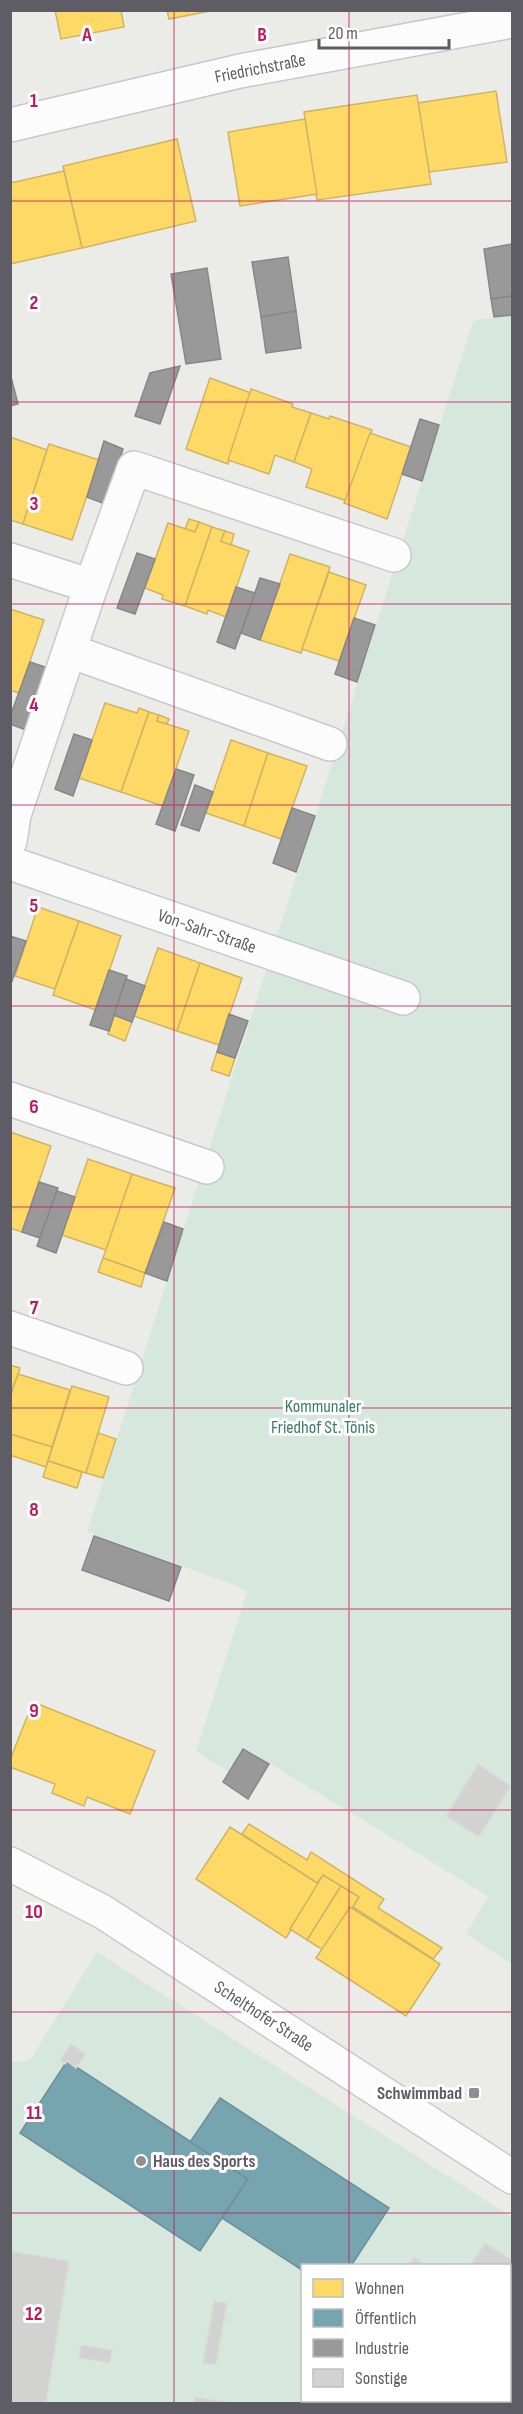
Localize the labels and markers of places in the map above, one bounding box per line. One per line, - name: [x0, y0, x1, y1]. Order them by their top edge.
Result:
- place label: Schwimmbad: [377, 2083, 462, 2104]
- marker: Schwimmbad: [467, 2086, 481, 2100]
- place label: Haus des Sports: [153, 2151, 255, 2172]
- marker: Haus des Sports: [134, 2154, 148, 2168]

